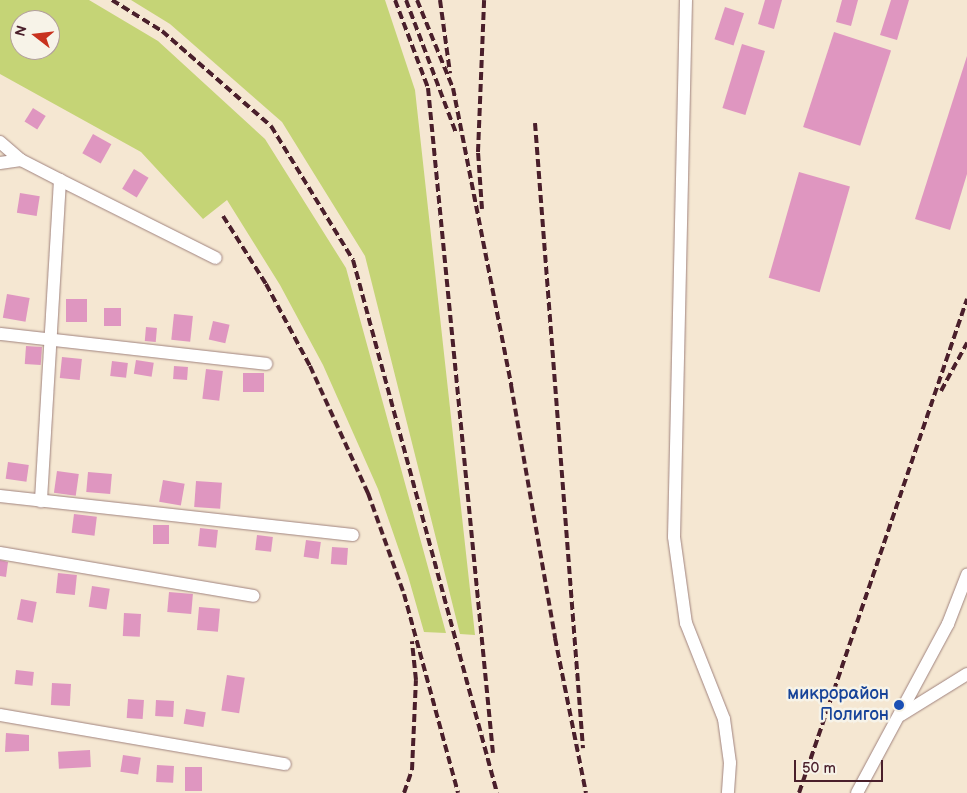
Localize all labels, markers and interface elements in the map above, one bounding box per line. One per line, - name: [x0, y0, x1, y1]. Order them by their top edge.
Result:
- north arrow: [10, 10, 60, 60]
- text: N: [11, 24, 31, 38]
- place label: микрорайон Полигон: [787, 684, 889, 726]
- marker: микрорайон Полигон: [893, 699, 905, 711]
- scale bar: [797, 750, 886, 782]
- text: 50 m: [802, 759, 836, 778]

